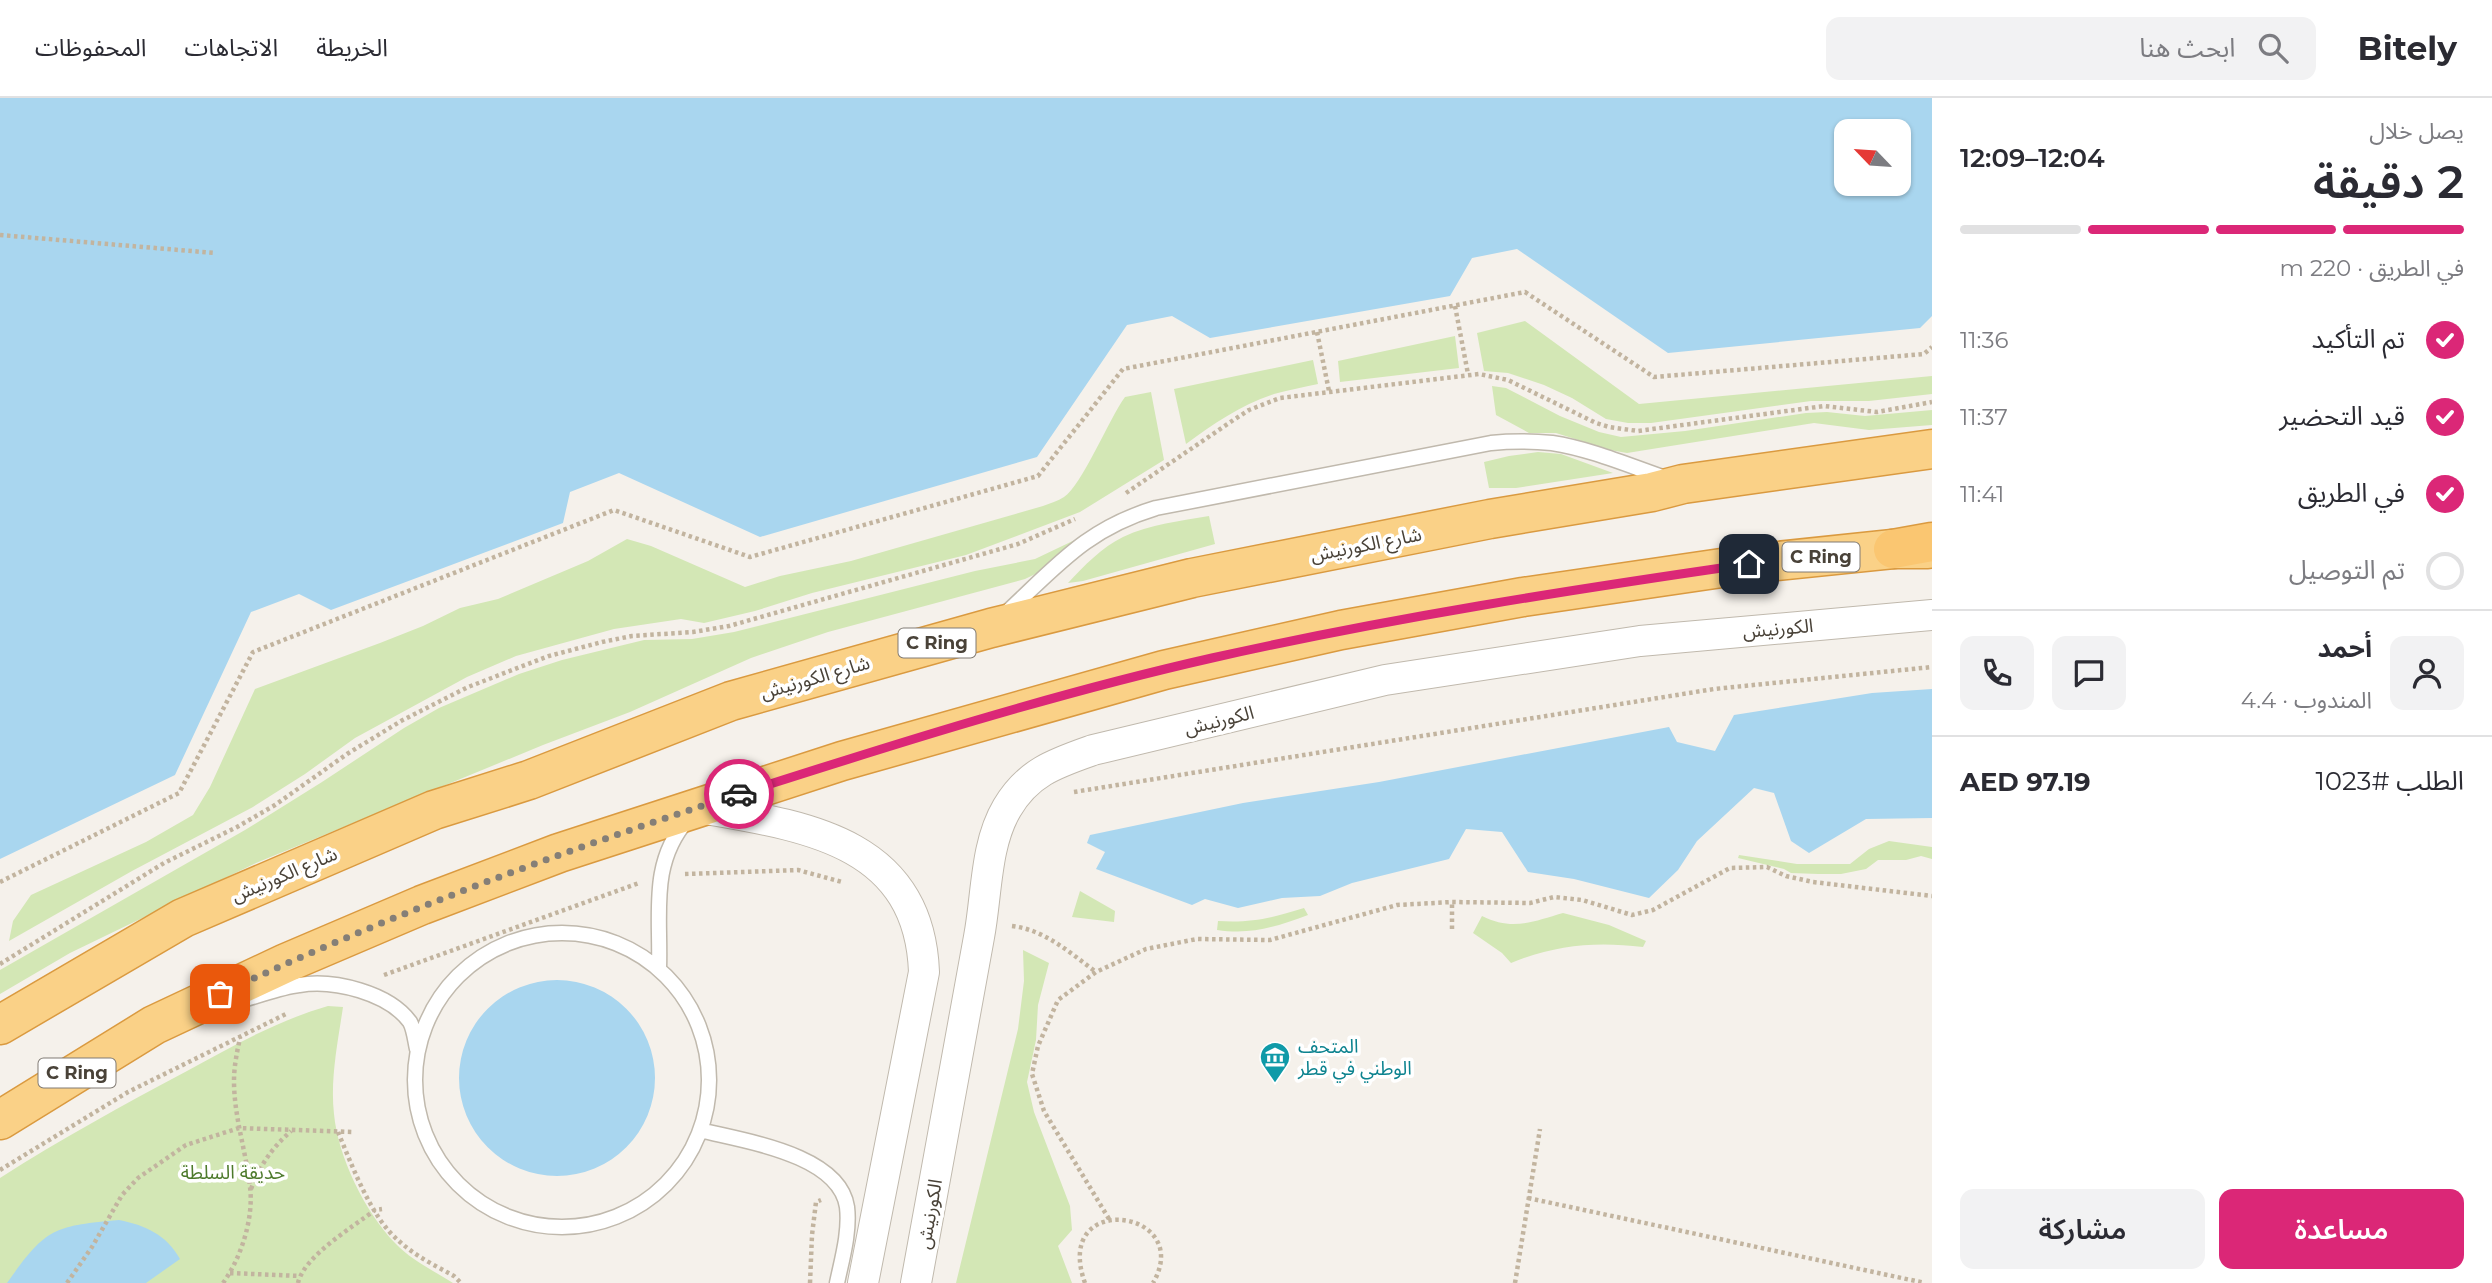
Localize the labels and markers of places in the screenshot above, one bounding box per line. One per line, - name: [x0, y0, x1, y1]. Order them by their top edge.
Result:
- pin: [1719, 534, 1779, 594]
- pin: [190, 964, 250, 1024]
- place label: المتحف الوطني في قطر: [1297, 1035, 1412, 1083]
- museum icon: المتحف الوطني في قطر: [1258, 1040, 1292, 1084]

